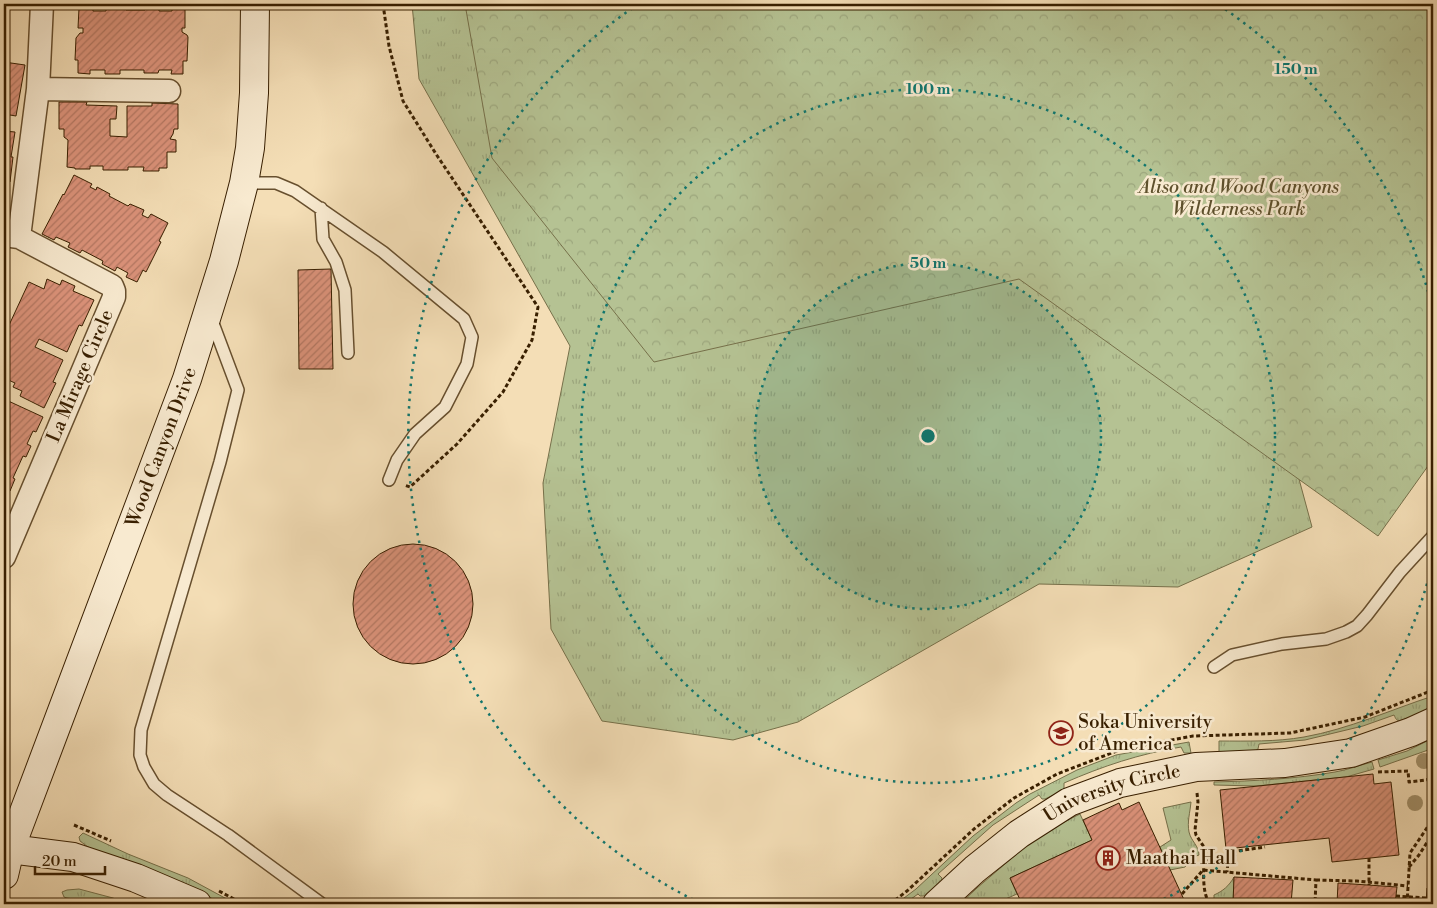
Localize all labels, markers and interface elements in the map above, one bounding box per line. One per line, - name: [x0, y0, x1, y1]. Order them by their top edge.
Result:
- text: 150 m: [1274, 60, 1318, 79]
- text: 100 m: [906, 80, 951, 99]
- park label: Aliso and Wood Canyons Wilderness Park: [1137, 175, 1339, 221]
- text: 50 m: [910, 254, 946, 273]
- street label: La Mirage Circle: [41, 306, 119, 446]
- street label: Wood Canyon Drive: [120, 364, 202, 532]
- centre of rings: [919, 427, 937, 445]
- place label: Soka University of America: [1078, 710, 1213, 756]
- school or university icon: Soka University of America: [1048, 720, 1074, 746]
- street label: University Circle: [1039, 759, 1183, 827]
- scale bar: [35, 843, 105, 875]
- building icon: Maathai Hall: [1095, 845, 1121, 871]
- place label: Maathai Hall: [1126, 846, 1237, 870]
- text: 20 m: [42, 852, 77, 871]

